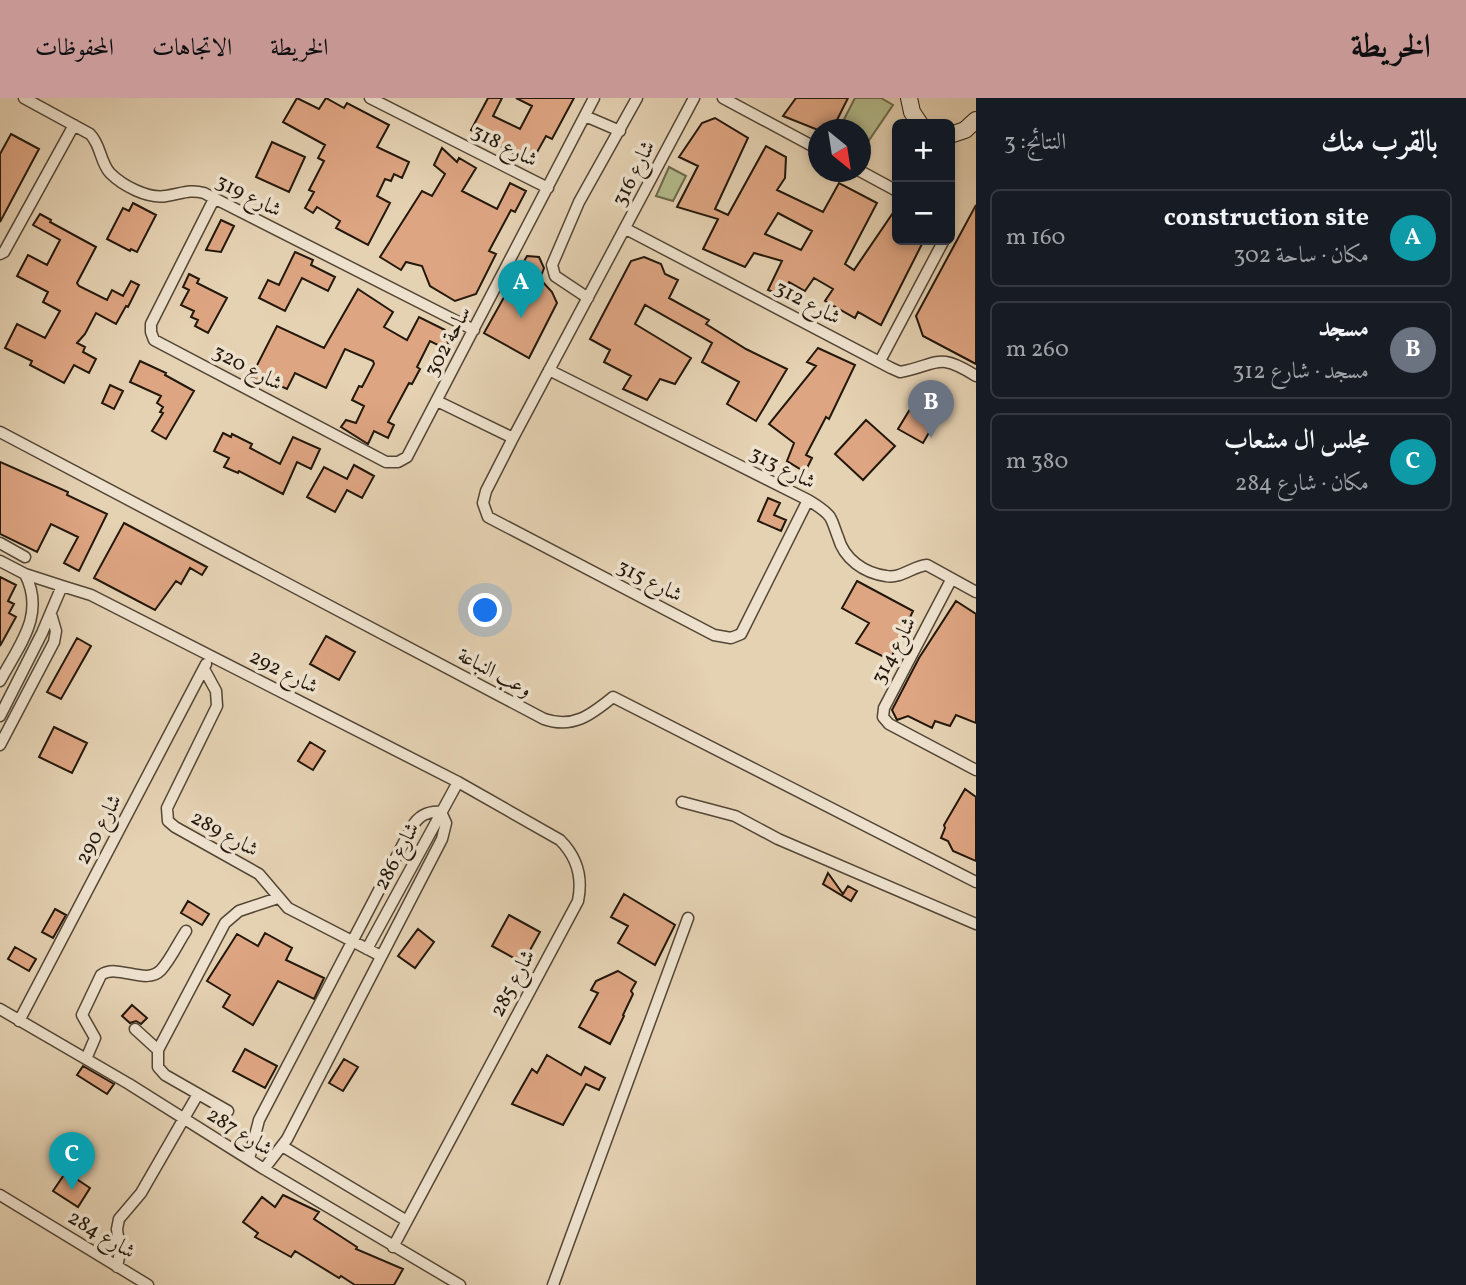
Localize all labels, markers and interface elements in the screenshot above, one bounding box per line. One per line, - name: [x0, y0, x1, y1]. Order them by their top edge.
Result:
- text: الخريطة: [1351, 26, 1431, 72]
- text: المحفوظات: [35, 32, 114, 66]
- text: الاتجاهات: [152, 32, 232, 66]
- text: الخريطة: [270, 32, 329, 66]
- street label: شارع 318: [466, 117, 542, 177]
- north arrow: [808, 119, 871, 182]
- map controls: [892, 119, 955, 245]
- button: +: [892, 119, 955, 182]
- text: بالقرب منك: [1321, 122, 1438, 164]
- text: النتائج: 3: [1004, 127, 1066, 159]
- street label: شارع 316: [605, 136, 665, 212]
- street label: شارع 319: [209, 167, 286, 227]
- button: −: [892, 182, 955, 245]
- text: construction site: [1164, 200, 1369, 236]
- text: 160 m: [1006, 222, 1065, 254]
- text: A: [1405, 222, 1421, 254]
- text: مكان · ساحة 302: [1234, 240, 1369, 272]
- pin: A: [498, 260, 544, 318]
- street label: شارع 312: [768, 274, 845, 335]
- street label: ساحة 302: [418, 301, 479, 382]
- text: مسجد: [1318, 311, 1369, 347]
- text: 260 m: [1006, 334, 1069, 366]
- text: B: [1405, 334, 1421, 366]
- street label: شارع 320: [206, 338, 287, 401]
- text: مسجد · شارع 312: [1233, 356, 1369, 388]
- pin: B: [908, 380, 954, 438]
- text: مجلس ال مشعاب: [1224, 423, 1369, 459]
- street label: شارع 313: [743, 439, 820, 499]
- text: 380 m: [1006, 446, 1068, 478]
- text: C: [1406, 446, 1420, 478]
- text: مكان · شارع 284: [1235, 468, 1369, 500]
- street label: شارع 315: [611, 553, 687, 612]
- your location: [468, 593, 502, 627]
- street label: شارع 314: [865, 612, 926, 690]
- street label: وعب النباعة: [452, 642, 537, 705]
- street label: شارع 292: [243, 643, 323, 704]
- street label: شارع 290: [69, 789, 132, 871]
- street label: شارع 289: [184, 804, 263, 867]
- street label: شارع 286: [367, 818, 429, 897]
- street label: شارع 285: [484, 945, 545, 1023]
- street label: شارع 287: [200, 1101, 278, 1166]
- pin: C: [49, 1132, 95, 1190]
- street label: شارع 284: [61, 1204, 141, 1269]

